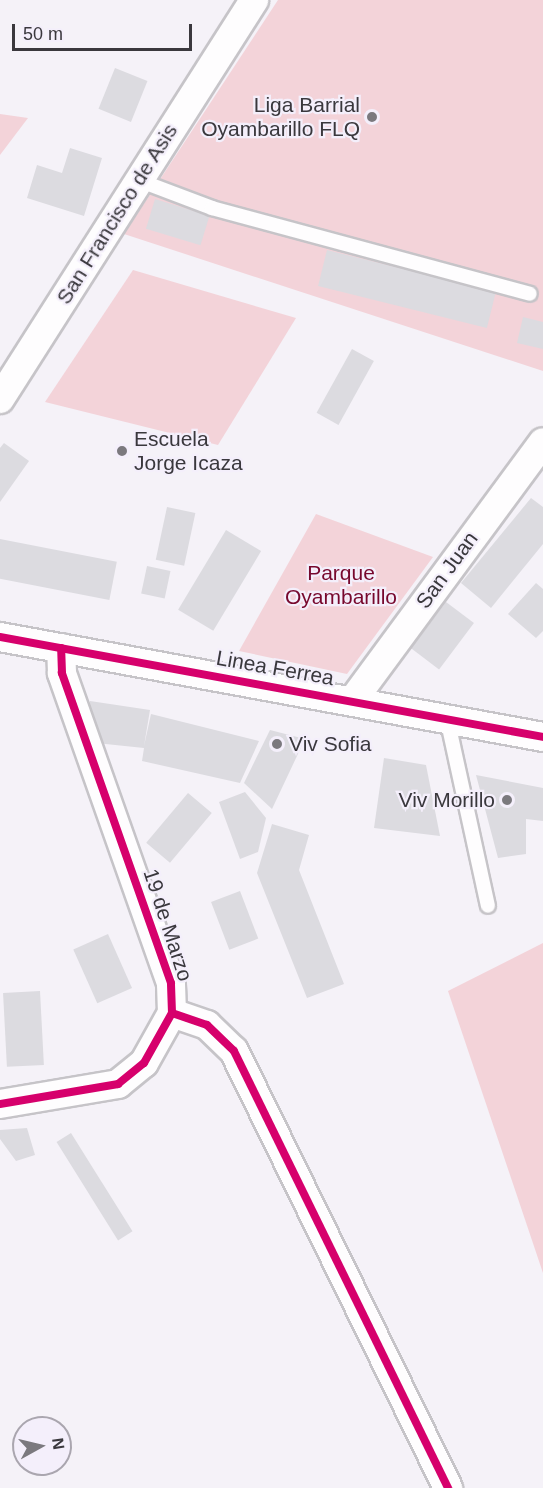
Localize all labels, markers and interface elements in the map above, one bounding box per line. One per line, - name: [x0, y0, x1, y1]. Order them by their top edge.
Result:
- scale bar: [15, 12, 195, 50]
- text: 50 m: [23, 24, 63, 44]
- place label: Liga Barrial Oyambarillo FLQ: [201, 92, 360, 142]
- marker: Liga Barrial Oyambarillo FLQ: [365, 110, 379, 124]
- street label: San Francisco de Asis: [51, 119, 183, 309]
- place label: Escuela Jorge Icaza: [134, 426, 243, 476]
- marker: Escuela Jorge Icaza: [115, 444, 129, 458]
- street label: San Juan: [411, 527, 483, 613]
- park label: Parque Oyambarillo: [285, 560, 397, 610]
- street label: Linea Ferrea: [214, 645, 336, 691]
- place label: Viv Sofia: [289, 731, 371, 757]
- marker: Viv Sofia: [270, 737, 284, 751]
- place label: Viv Morillo: [399, 787, 495, 813]
- marker: Viv Morillo: [500, 793, 514, 807]
- street label: 19 de Marzo: [138, 866, 198, 984]
- north arrow: [12, 1416, 72, 1476]
- text: N: [49, 1437, 68, 1451]

